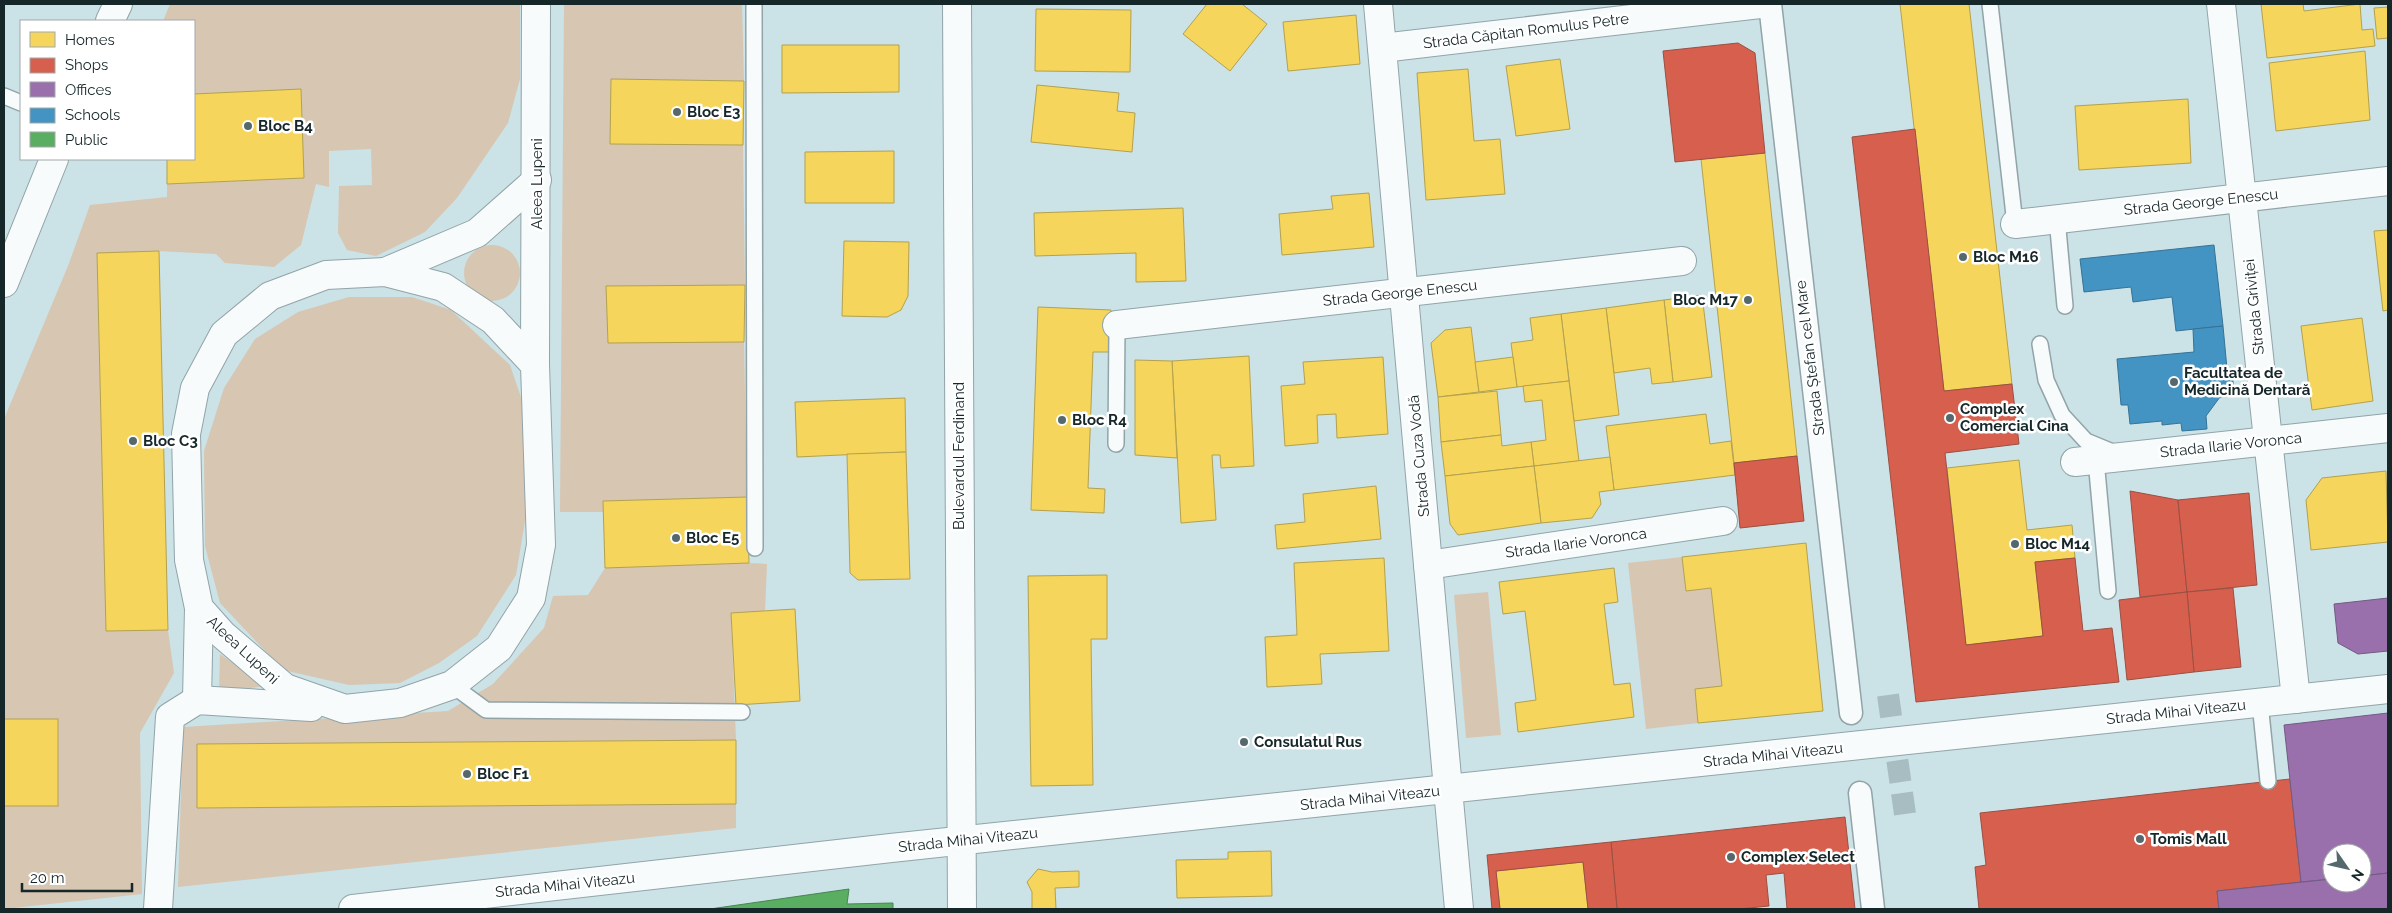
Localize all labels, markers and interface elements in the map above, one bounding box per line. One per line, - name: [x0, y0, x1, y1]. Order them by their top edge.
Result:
- street label: Strada Căpitan Romulus Petre: [1422, 9, 1630, 53]
- legend: [20, 20, 195, 160]
- text: Homes: [65, 31, 115, 49]
- text: Shops: [65, 56, 108, 74]
- text: Offices: [65, 81, 112, 99]
- place label: Bloc E3: [687, 103, 741, 121]
- text: Schools: [65, 106, 120, 124]
- marker: Bloc E3: [671, 106, 683, 118]
- place label: Bloc B4: [258, 117, 313, 135]
- marker: Bloc B4: [242, 120, 254, 132]
- text: Public: [65, 131, 108, 149]
- street label: Aleea Lupeni: [528, 138, 546, 230]
- street label: Strada George Enescu: [2123, 185, 2279, 219]
- place label: Bloc M16: [1973, 248, 2039, 266]
- marker: Bloc M16: [1957, 251, 1969, 263]
- street label: Strada Griviței: [2240, 258, 2268, 356]
- street label: Strada George Enescu: [1322, 276, 1478, 310]
- street label: Strada Ștefan cel Mare: [1792, 279, 1828, 437]
- place label: Bloc M17: [1673, 291, 1739, 309]
- marker: Bloc M17: [1742, 294, 1754, 306]
- place label: Facultatea de Medicină Dentară: [2184, 364, 2311, 399]
- marker: Facultatea de Medicină Dentară: [2168, 376, 2180, 388]
- street label: Bulevardul Ferdinand: [950, 382, 968, 530]
- street label: Strada Cuza Vodă: [1405, 394, 1433, 518]
- place label: Complex Comercial Cina: [1960, 400, 2069, 435]
- place label: Bloc R4: [1072, 411, 1127, 429]
- marker: Complex Comercial Cina: [1944, 412, 1956, 424]
- marker: Bloc R4: [1056, 414, 1068, 426]
- street label: Strada Ilarie Voronca: [2159, 429, 2303, 461]
- place label: Bloc C3: [143, 432, 198, 450]
- marker: Bloc C3: [127, 435, 139, 447]
- street label: Strada Ilarie Voronca: [1504, 524, 1648, 562]
- place label: Bloc E5: [686, 529, 739, 547]
- marker: Bloc E5: [670, 532, 682, 544]
- place label: Bloc M14: [2025, 535, 2090, 553]
- marker: Bloc M14: [2009, 538, 2021, 550]
- street label: Aleea Lupeni: [203, 612, 283, 688]
- street label: Strada Mihai Viteazu: [2105, 696, 2247, 728]
- place label: Consulatul Rus: [1254, 733, 1362, 751]
- marker: Consulatul Rus: [1238, 736, 1250, 748]
- street label: Strada Mihai Viteazu: [1702, 739, 1844, 771]
- place label: Bloc F1: [477, 765, 530, 783]
- marker: Bloc F1: [461, 768, 473, 780]
- street label: Strada Mihai Viteazu: [1299, 782, 1441, 814]
- street label: Strada Mihai Viteazu: [897, 824, 1039, 856]
- place label: Tomis Mall: [2150, 830, 2227, 848]
- marker: Tomis Mall: [2134, 833, 2146, 845]
- north arrow: [2322, 843, 2372, 893]
- place label: Complex Select: [1741, 848, 1855, 866]
- marker: Complex Select: [1725, 851, 1737, 863]
- scale bar: [22, 860, 132, 892]
- text: N: [2348, 866, 2367, 884]
- text: 20 m: [30, 869, 65, 887]
- street label: Strada Mihai Viteazu: [494, 869, 636, 901]

